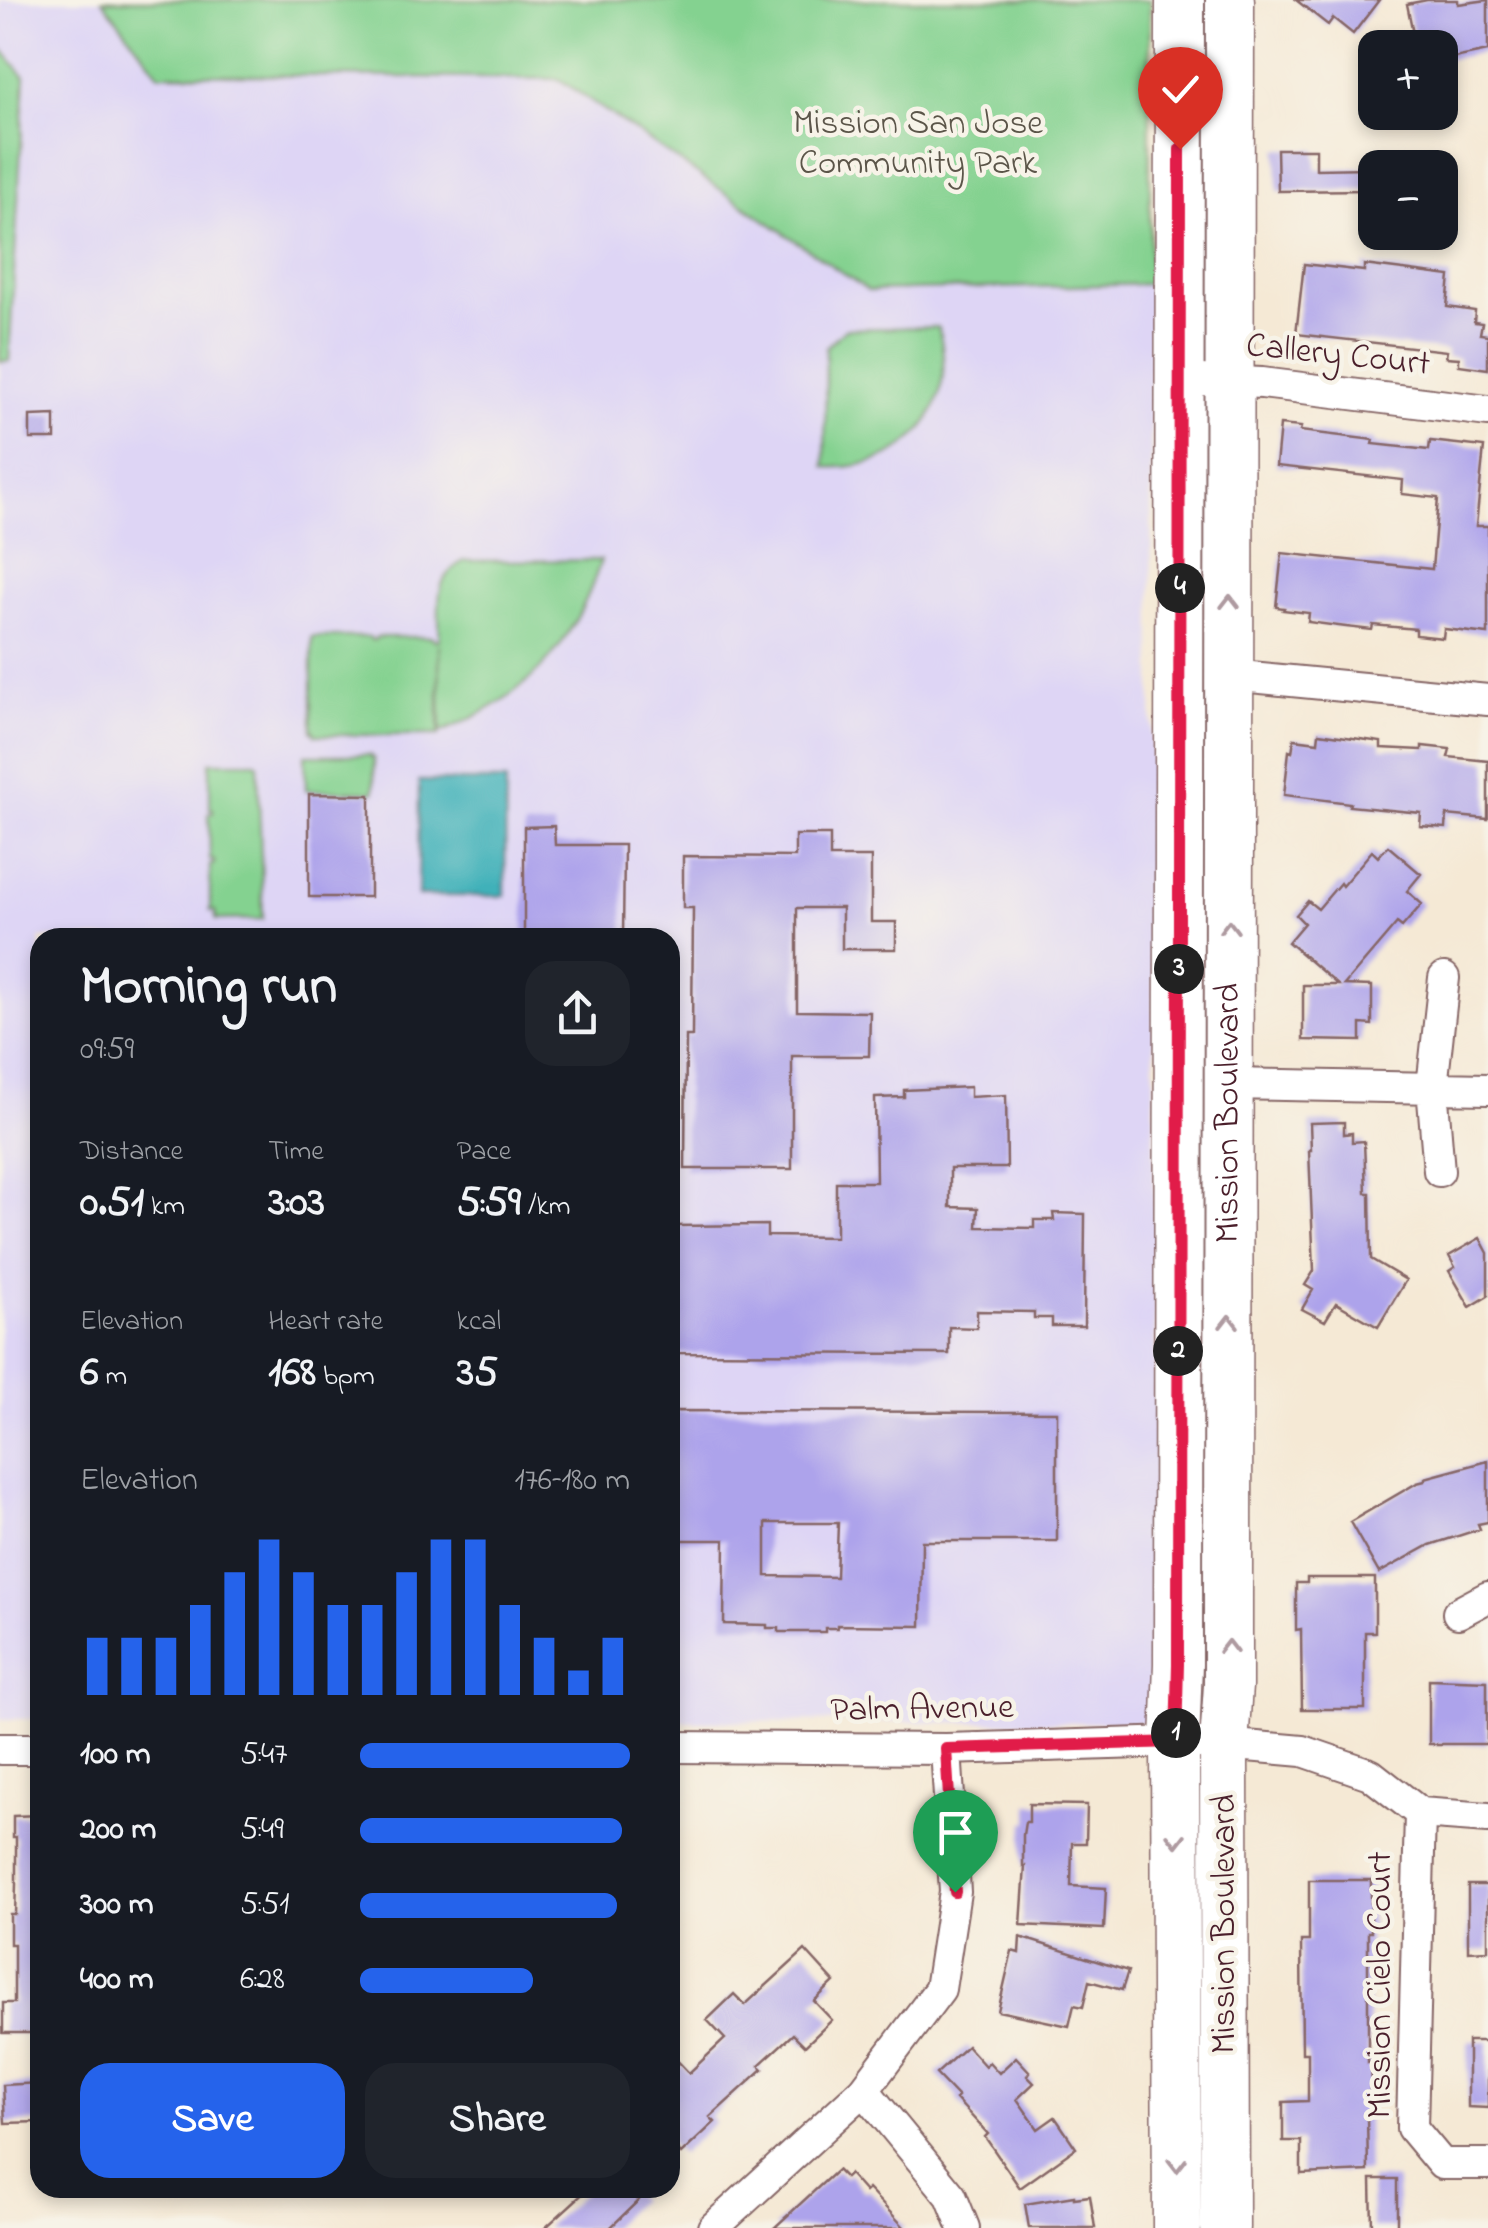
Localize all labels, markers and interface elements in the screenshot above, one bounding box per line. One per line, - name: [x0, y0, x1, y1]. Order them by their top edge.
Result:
- map controls: [1358, 30, 1458, 250]
- button: +: [1358, 30, 1458, 130]
- pin: [1138, 47, 1223, 150]
- icon: check: [1153, 62, 1208, 117]
- park label: Mission San Jose Community Park: [793, 99, 1043, 190]
- button: −: [1358, 150, 1458, 250]
- street label: Callery Court: [1244, 321, 1433, 391]
- pin: 4: [1155, 563, 1205, 613]
- text: 4: [1174, 567, 1186, 608]
- one-way arrow: [1219, 593, 1241, 608]
- one-way arrow: [1218, 918, 1240, 934]
- pin: 3: [1154, 944, 1204, 994]
- text: 3: [1173, 948, 1185, 989]
- text: Morning run: [80, 949, 337, 1029]
- button: share: [525, 961, 630, 1066]
- street label: Mission Boulevard: [1203, 983, 1254, 1243]
- text: 09:59: [80, 1027, 134, 1074]
- text: Distance: [80, 1132, 183, 1173]
- text: Time: [268, 1132, 324, 1173]
- text: Pace: [457, 1132, 511, 1173]
- text: 0.51: [80, 1173, 144, 1234]
- text: 3:03: [268, 1173, 325, 1234]
- text: 5:59: [457, 1173, 521, 1234]
- text: km: [144, 1187, 185, 1228]
- text: /km: [521, 1187, 571, 1228]
- text: Elevation: [80, 1302, 183, 1343]
- text: Heart rate: [268, 1302, 383, 1343]
- text: kcal: [457, 1302, 501, 1343]
- one-way arrow: [1218, 1313, 1240, 1328]
- pin: 2: [1153, 1326, 1203, 1376]
- text: 2: [1171, 1330, 1185, 1371]
- text: 6: [80, 1343, 98, 1404]
- text: 168: [268, 1343, 316, 1404]
- text: 35: [457, 1343, 498, 1404]
- text: m: [98, 1357, 127, 1398]
- text: bpm: [316, 1357, 375, 1398]
- text: Elevation: [80, 1458, 198, 1505]
- text: 176–180 m: [515, 1458, 630, 1505]
- one-way arrow: [1217, 1638, 1239, 1654]
- street label: Palm Avenue: [830, 1683, 1014, 1737]
- pin: 1: [1151, 1708, 1201, 1758]
- text: 1: [1172, 1712, 1180, 1753]
- text: 100 m: [80, 1732, 151, 1779]
- text: 5:47: [240, 1732, 287, 1779]
- pin: [913, 1790, 998, 1893]
- street label: Mission Boulevard: [1200, 1794, 1251, 2054]
- icon: arrive: [928, 1805, 983, 1860]
- text: 200 m: [80, 1807, 156, 1854]
- text: 5:49: [240, 1807, 284, 1854]
- one-way arrow: [1165, 1832, 1187, 1848]
- street label: Mission Cielo Court: [1356, 1851, 1407, 2119]
- text: 300 m: [80, 1882, 154, 1929]
- text: 5:51: [240, 1882, 290, 1929]
- text: 400 m: [80, 1957, 154, 2004]
- text: 6:28: [240, 1957, 285, 2004]
- button: Save: [80, 2063, 345, 2178]
- button: Share: [365, 2063, 630, 2178]
- one-way arrow: [1166, 2158, 1188, 2173]

